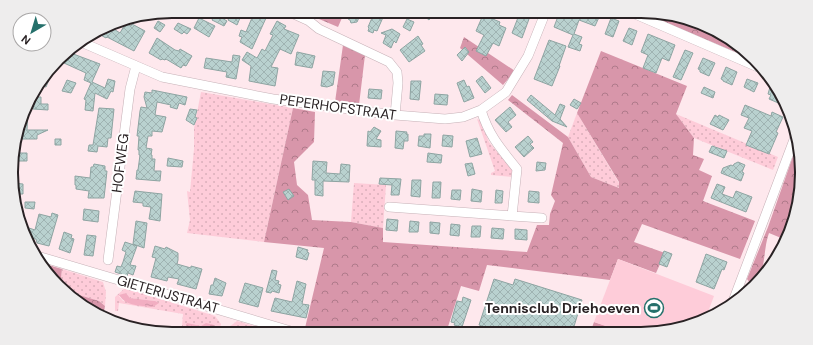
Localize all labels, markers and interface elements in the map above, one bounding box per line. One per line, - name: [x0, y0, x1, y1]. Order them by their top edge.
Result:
- north arrow: [12, 12, 52, 52]
- text: N: [18, 32, 33, 48]
- street label: PEPERHOFSTRAAT: [278, 90, 398, 124]
- street label: HOFWEG: [107, 132, 133, 194]
- street label: GIETERIJSTRAAT: [115, 271, 221, 317]
- sports icon: Tennisclub Driehoeven: [643, 297, 665, 319]
- place label: Tennisclub Driehoeven: [485, 299, 640, 317]

